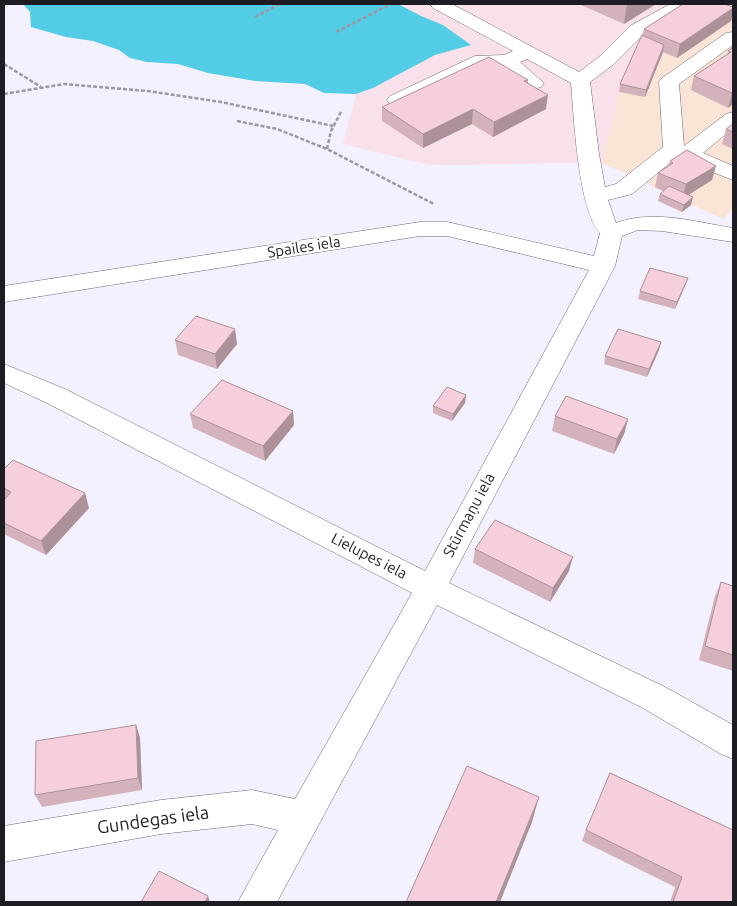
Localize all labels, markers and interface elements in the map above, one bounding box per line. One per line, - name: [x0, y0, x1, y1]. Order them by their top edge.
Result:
- street label: Spailes iela: [266, 232, 342, 261]
- street label: Stūrmaņu iela: [439, 470, 498, 560]
- street label: Lielupes iela: [329, 529, 410, 582]
- street label: Gundegas iela: [96, 801, 210, 837]

